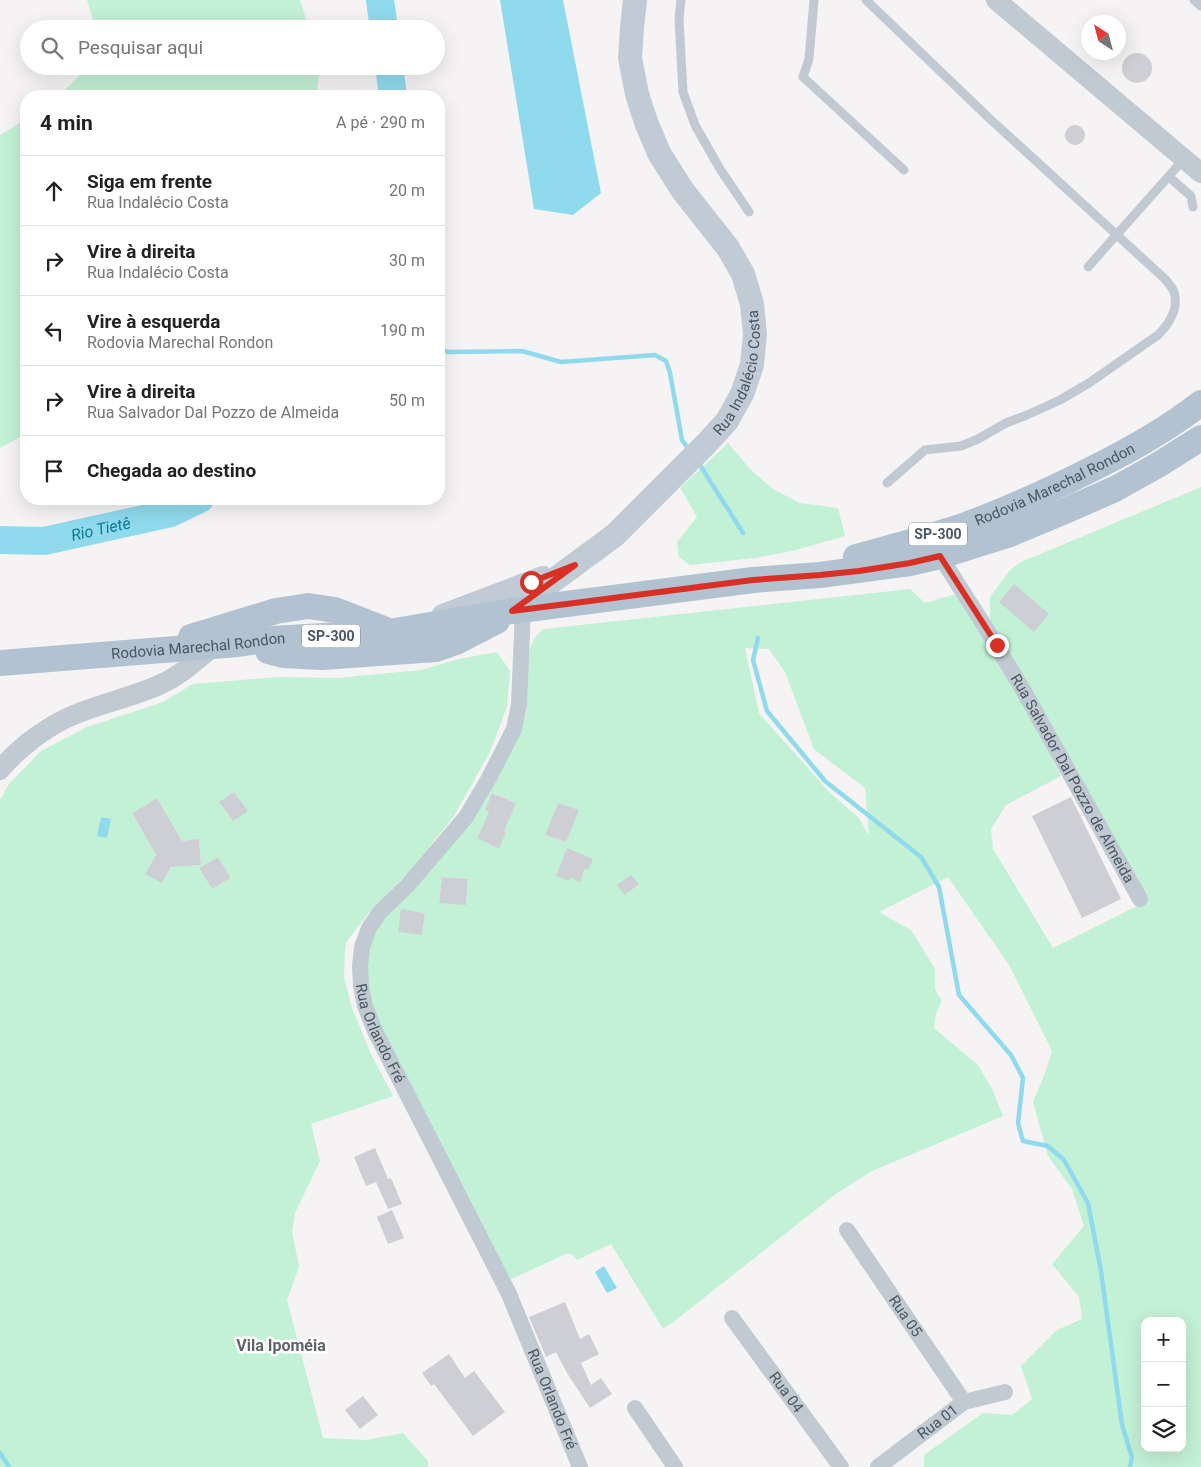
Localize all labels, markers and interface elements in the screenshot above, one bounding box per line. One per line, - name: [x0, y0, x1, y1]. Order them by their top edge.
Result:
- north arrow: [1081, 15, 1126, 60]
- search box: [20, 20, 445, 75]
- icon: search: [38, 34, 66, 62]
- text: Pesquisar aqui: [78, 36, 203, 59]
- text: 4 min: [40, 111, 93, 135]
- text: A pé · 290 m: [336, 113, 425, 132]
- text: Siga em frente: [87, 170, 212, 193]
- icon: ahead: [40, 177, 68, 205]
- text: 20 m: [389, 181, 425, 200]
- text: Rua Indalécio Costa: [87, 193, 229, 212]
- text: Vire à direita: [87, 240, 196, 263]
- icon: right: [40, 247, 68, 275]
- text: 30 m: [389, 251, 425, 270]
- text: Rua Indalécio Costa: [87, 263, 229, 282]
- street label: Rua Indalécio Costa: [709, 309, 764, 439]
- text: Vire à esquerda: [87, 310, 220, 333]
- icon: left: [40, 317, 68, 345]
- text: 190 m: [380, 321, 425, 340]
- text: Rodovia Marechal Rondon: [87, 333, 273, 352]
- text: Vire à direita: [87, 380, 196, 403]
- icon: right: [40, 387, 68, 415]
- text: 50 m: [389, 391, 425, 410]
- text: Rua Salvador Dal Pozzo de Almeida: [87, 403, 339, 422]
- street label: Rodovia Marechal Rondon: [972, 439, 1138, 530]
- icon: arrive: [40, 457, 68, 485]
- text: Chegada ao destino: [87, 459, 256, 482]
- water label: Rio Tietê: [69, 513, 132, 544]
- road number: SP-300: [909, 522, 967, 546]
- route start: [520, 571, 543, 594]
- road number: SP-300: [302, 624, 360, 648]
- street label: Rodovia Marechal Rondon: [110, 629, 286, 663]
- route end: [986, 634, 1009, 657]
- street label: Rua Salvador Dal Pozzo de Almeida: [1007, 671, 1138, 886]
- street label: Rua Orlando Fré: [352, 982, 409, 1086]
- street label: Rua 05: [885, 1292, 926, 1340]
- map controls: [1141, 1317, 1186, 1452]
- button: +: [1141, 1317, 1186, 1362]
- district label: Vila Ipoméia: [236, 1336, 326, 1355]
- street label: Rua Orlando Fré: [524, 1346, 581, 1452]
- button: −: [1141, 1362, 1186, 1407]
- street label: Rua 04: [765, 1368, 808, 1417]
- street label: Rua 01: [914, 1401, 962, 1443]
- button: layers: [1141, 1407, 1186, 1452]

